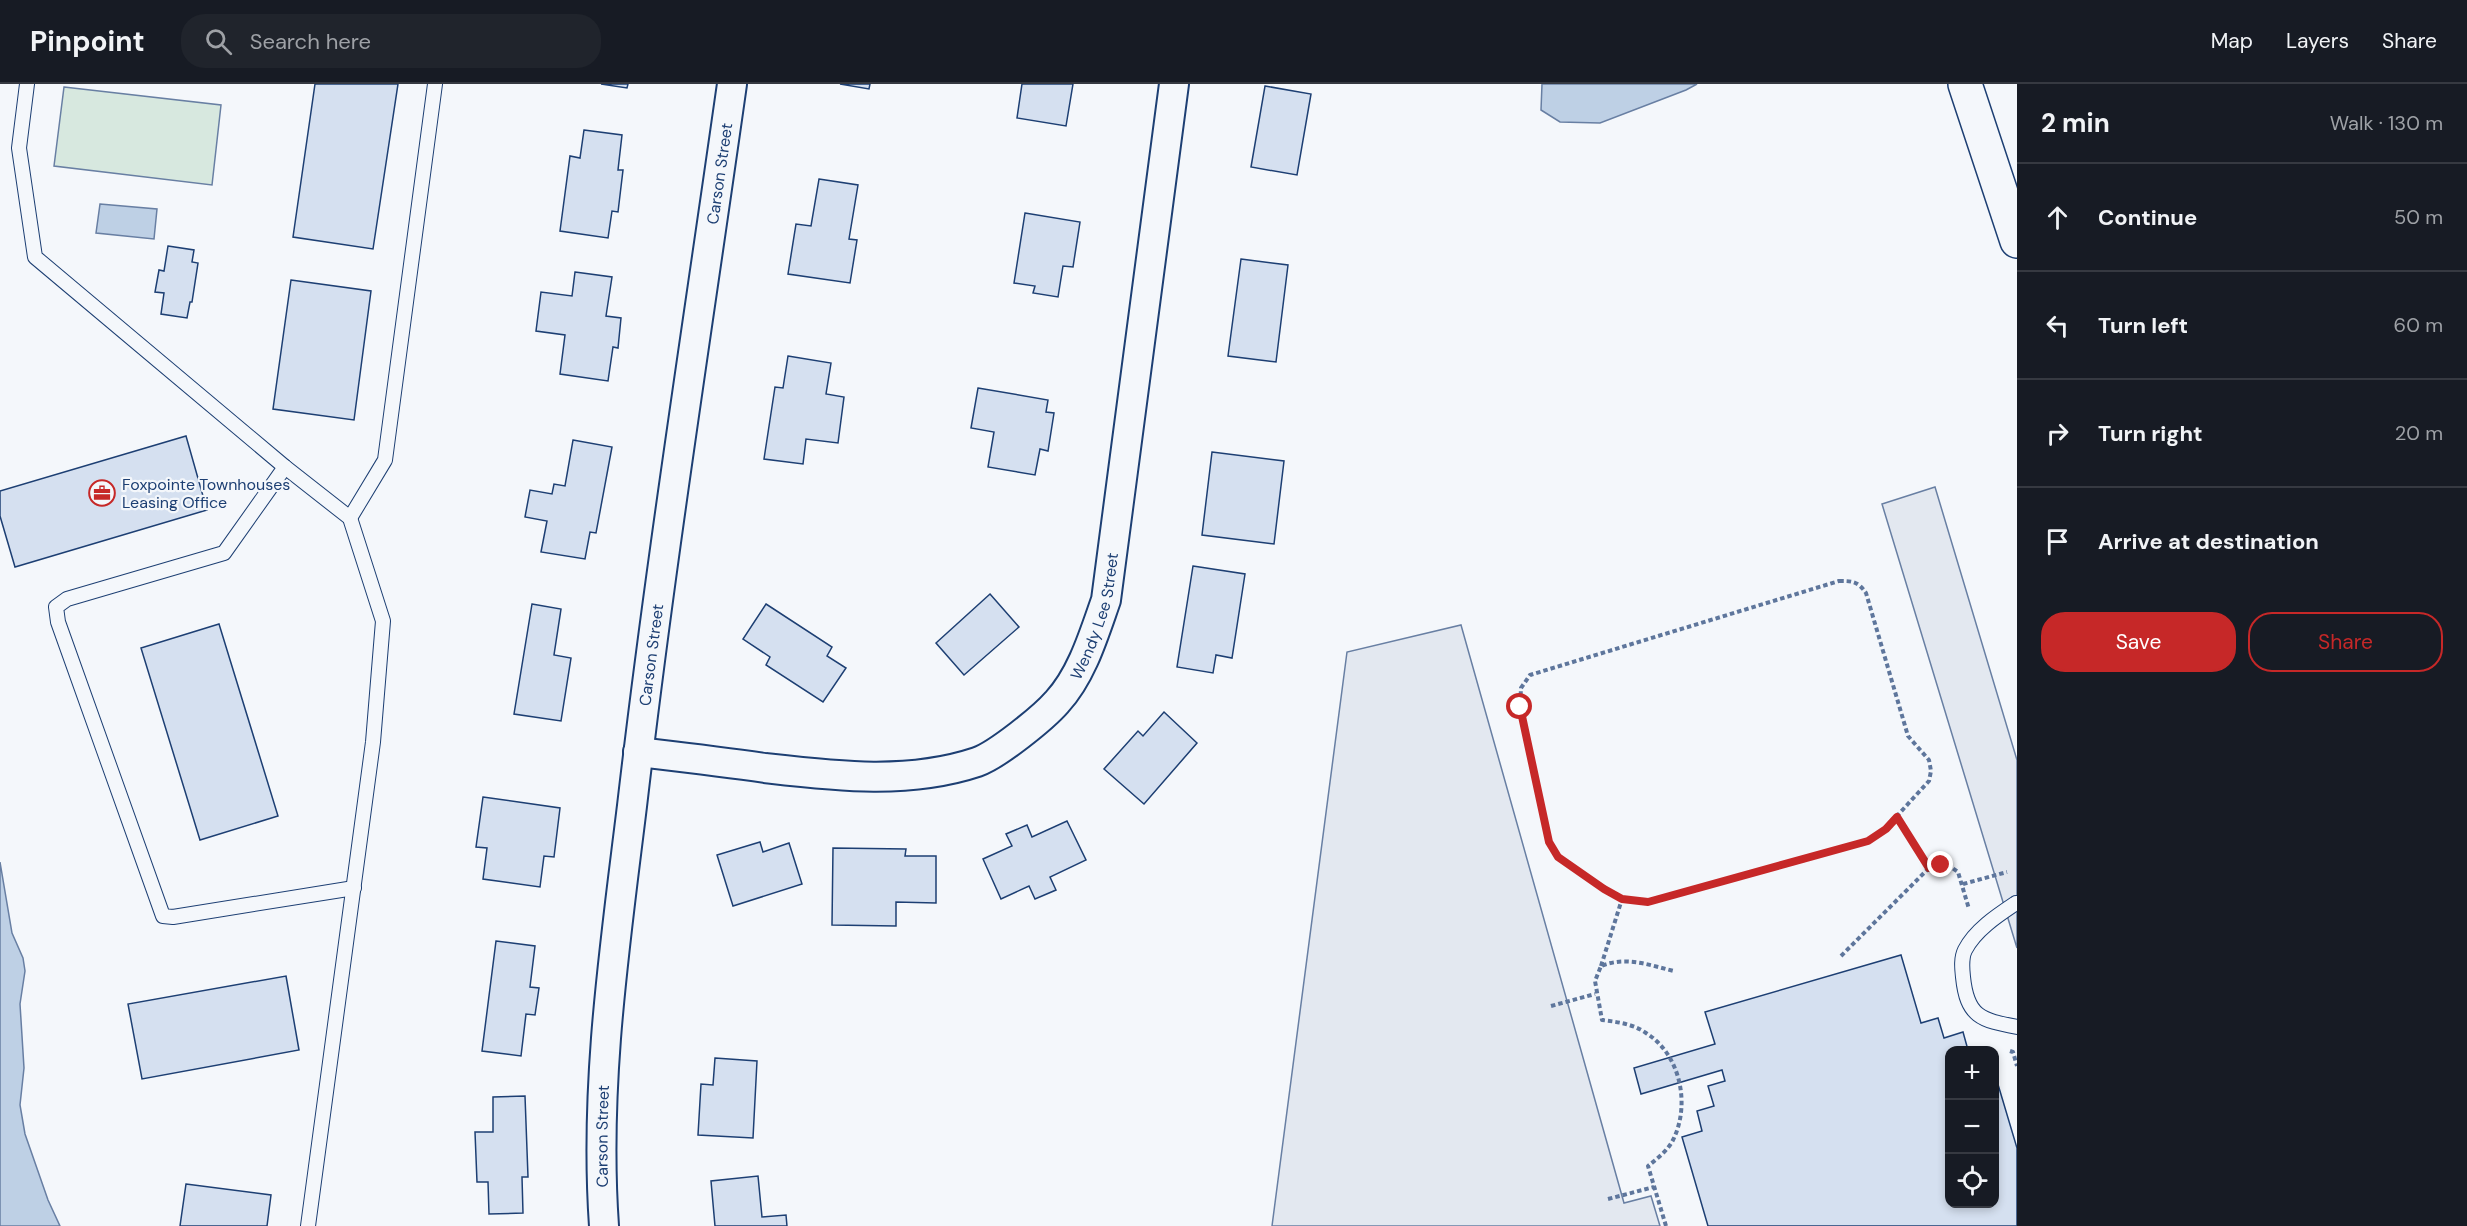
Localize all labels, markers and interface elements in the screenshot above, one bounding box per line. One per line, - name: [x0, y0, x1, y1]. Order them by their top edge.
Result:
- search box: [181, 14, 601, 68]
- text: Pinpoint: [30, 23, 145, 60]
- icon: search: [202, 25, 235, 58]
- text: Search here: [250, 27, 371, 56]
- text: Map: [2211, 27, 2253, 55]
- text: Layers: [2286, 27, 2349, 55]
- text: Share: [2382, 27, 2437, 55]
- text: 2 min: [2041, 106, 2110, 140]
- text: Walk · 130 m: [2330, 110, 2443, 136]
- street label: Carson Street: [702, 121, 737, 226]
- icon: ahead: [2041, 201, 2074, 234]
- text: Continue: [2098, 203, 2197, 232]
- text: 50 m: [2394, 204, 2443, 230]
- icon: left: [2041, 309, 2074, 342]
- text: Turn left: [2098, 311, 2188, 340]
- text: 60 m: [2394, 312, 2443, 338]
- icon: right: [2041, 417, 2074, 450]
- text: Turn right: [2098, 419, 2203, 448]
- text: 20 m: [2395, 420, 2443, 446]
- place label: Foxpointe Townhouses Leasing Office: [122, 474, 290, 513]
- office icon: Foxpointe Townhouses Leasing Office: [87, 478, 117, 508]
- icon: arrive: [2041, 525, 2074, 558]
- text: Arrive at destination: [2098, 527, 2319, 556]
- street label: Wendy Lee Street: [1066, 551, 1123, 683]
- street label: Carson Street: [634, 603, 668, 707]
- button: Save: [2041, 612, 2236, 672]
- button: Share: [2248, 612, 2443, 672]
- route start: [1506, 693, 1532, 719]
- route end: [1927, 851, 1953, 877]
- map controls: [1945, 1046, 1999, 1208]
- button: +: [1945, 1046, 1999, 1100]
- street label: Carson Street: [591, 1084, 614, 1188]
- button: −: [1945, 1100, 1999, 1154]
- button: locate: [1945, 1154, 1999, 1208]

